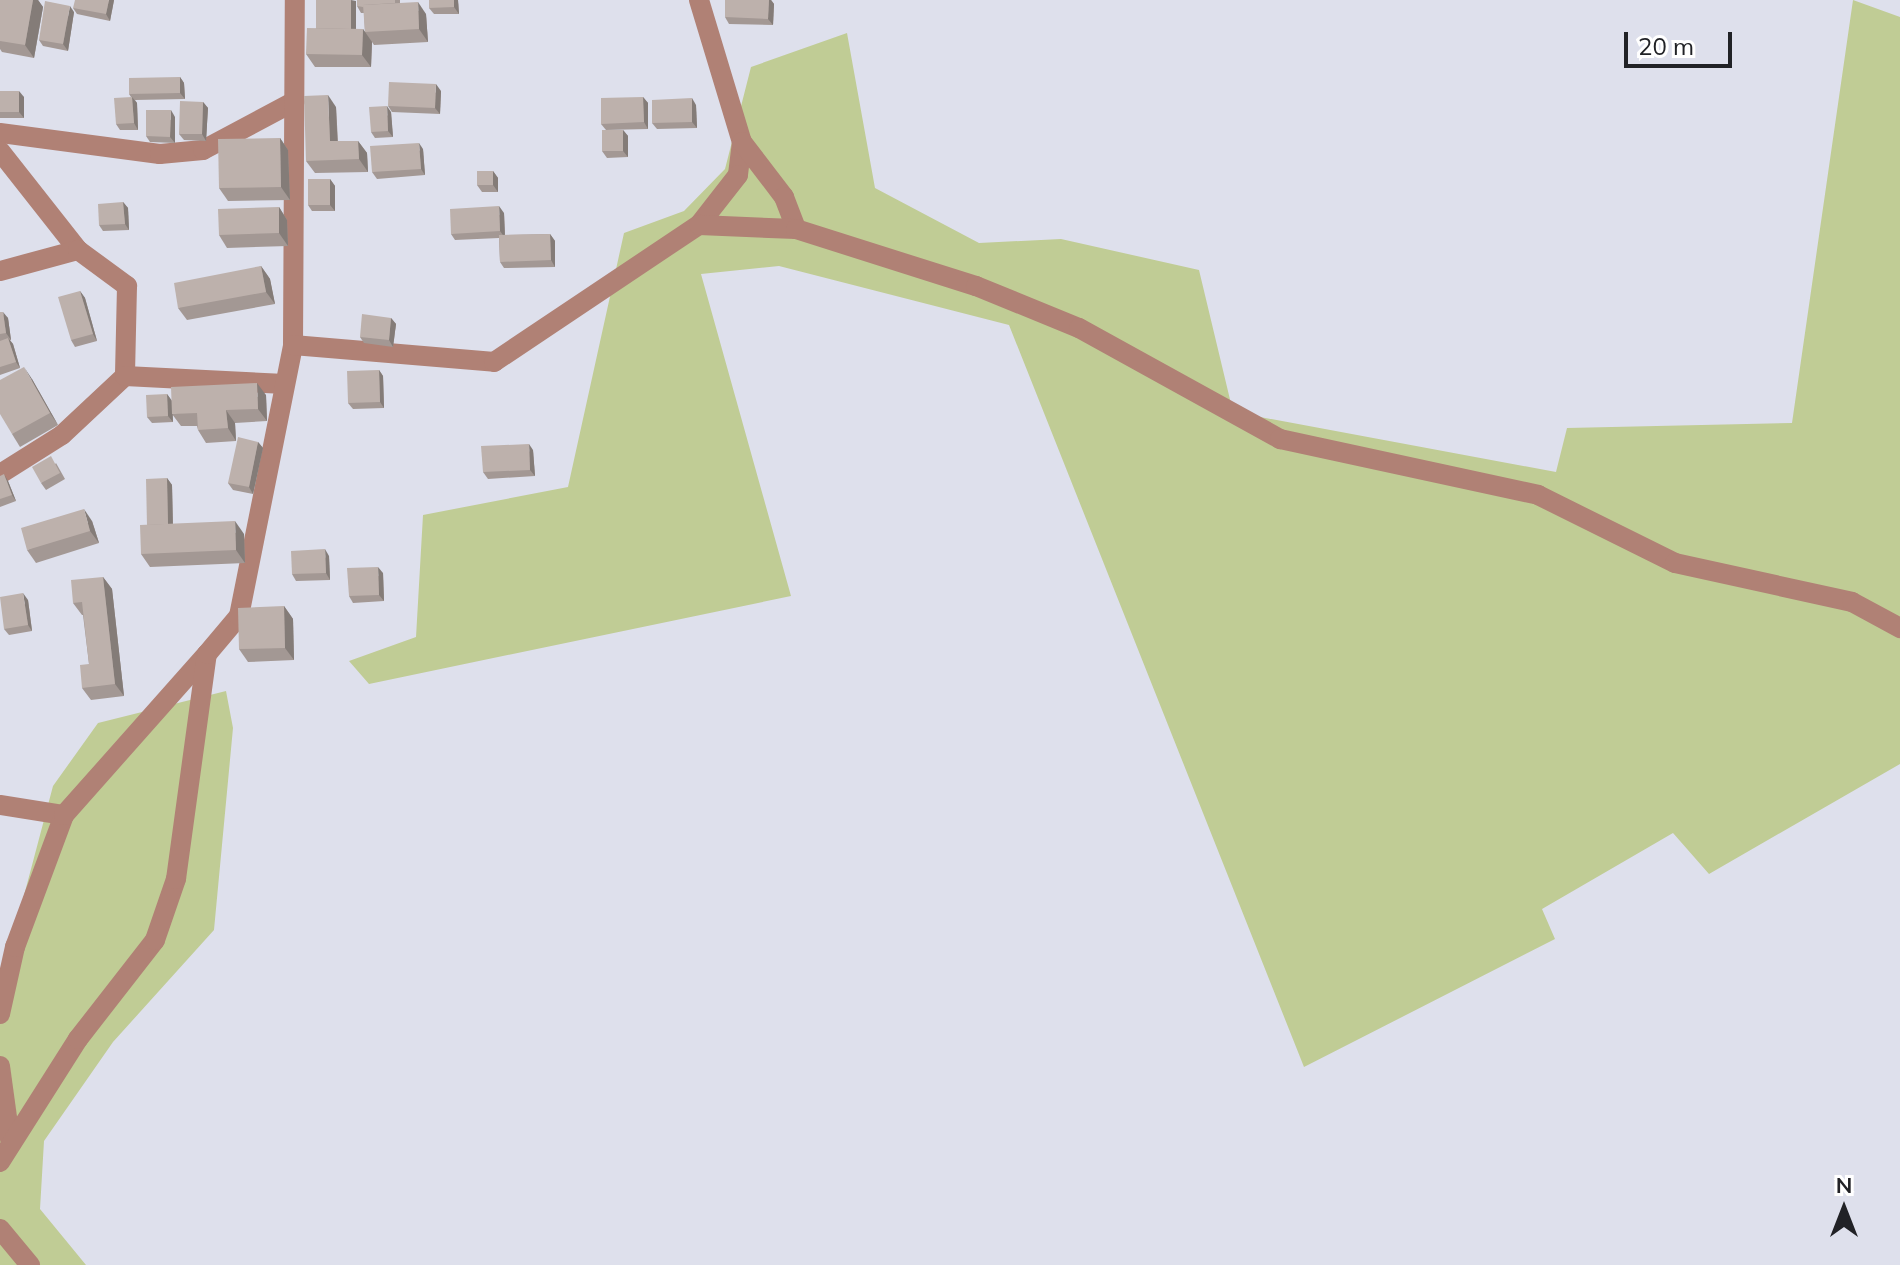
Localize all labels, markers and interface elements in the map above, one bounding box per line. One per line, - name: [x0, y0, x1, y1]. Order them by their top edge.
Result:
- scale bar: [1628, 16, 1736, 66]
- text: 20 m: [1638, 31, 1694, 61]
- north arrow: [1804, 1169, 1884, 1249]
- text: N: [1836, 1171, 1852, 1199]

